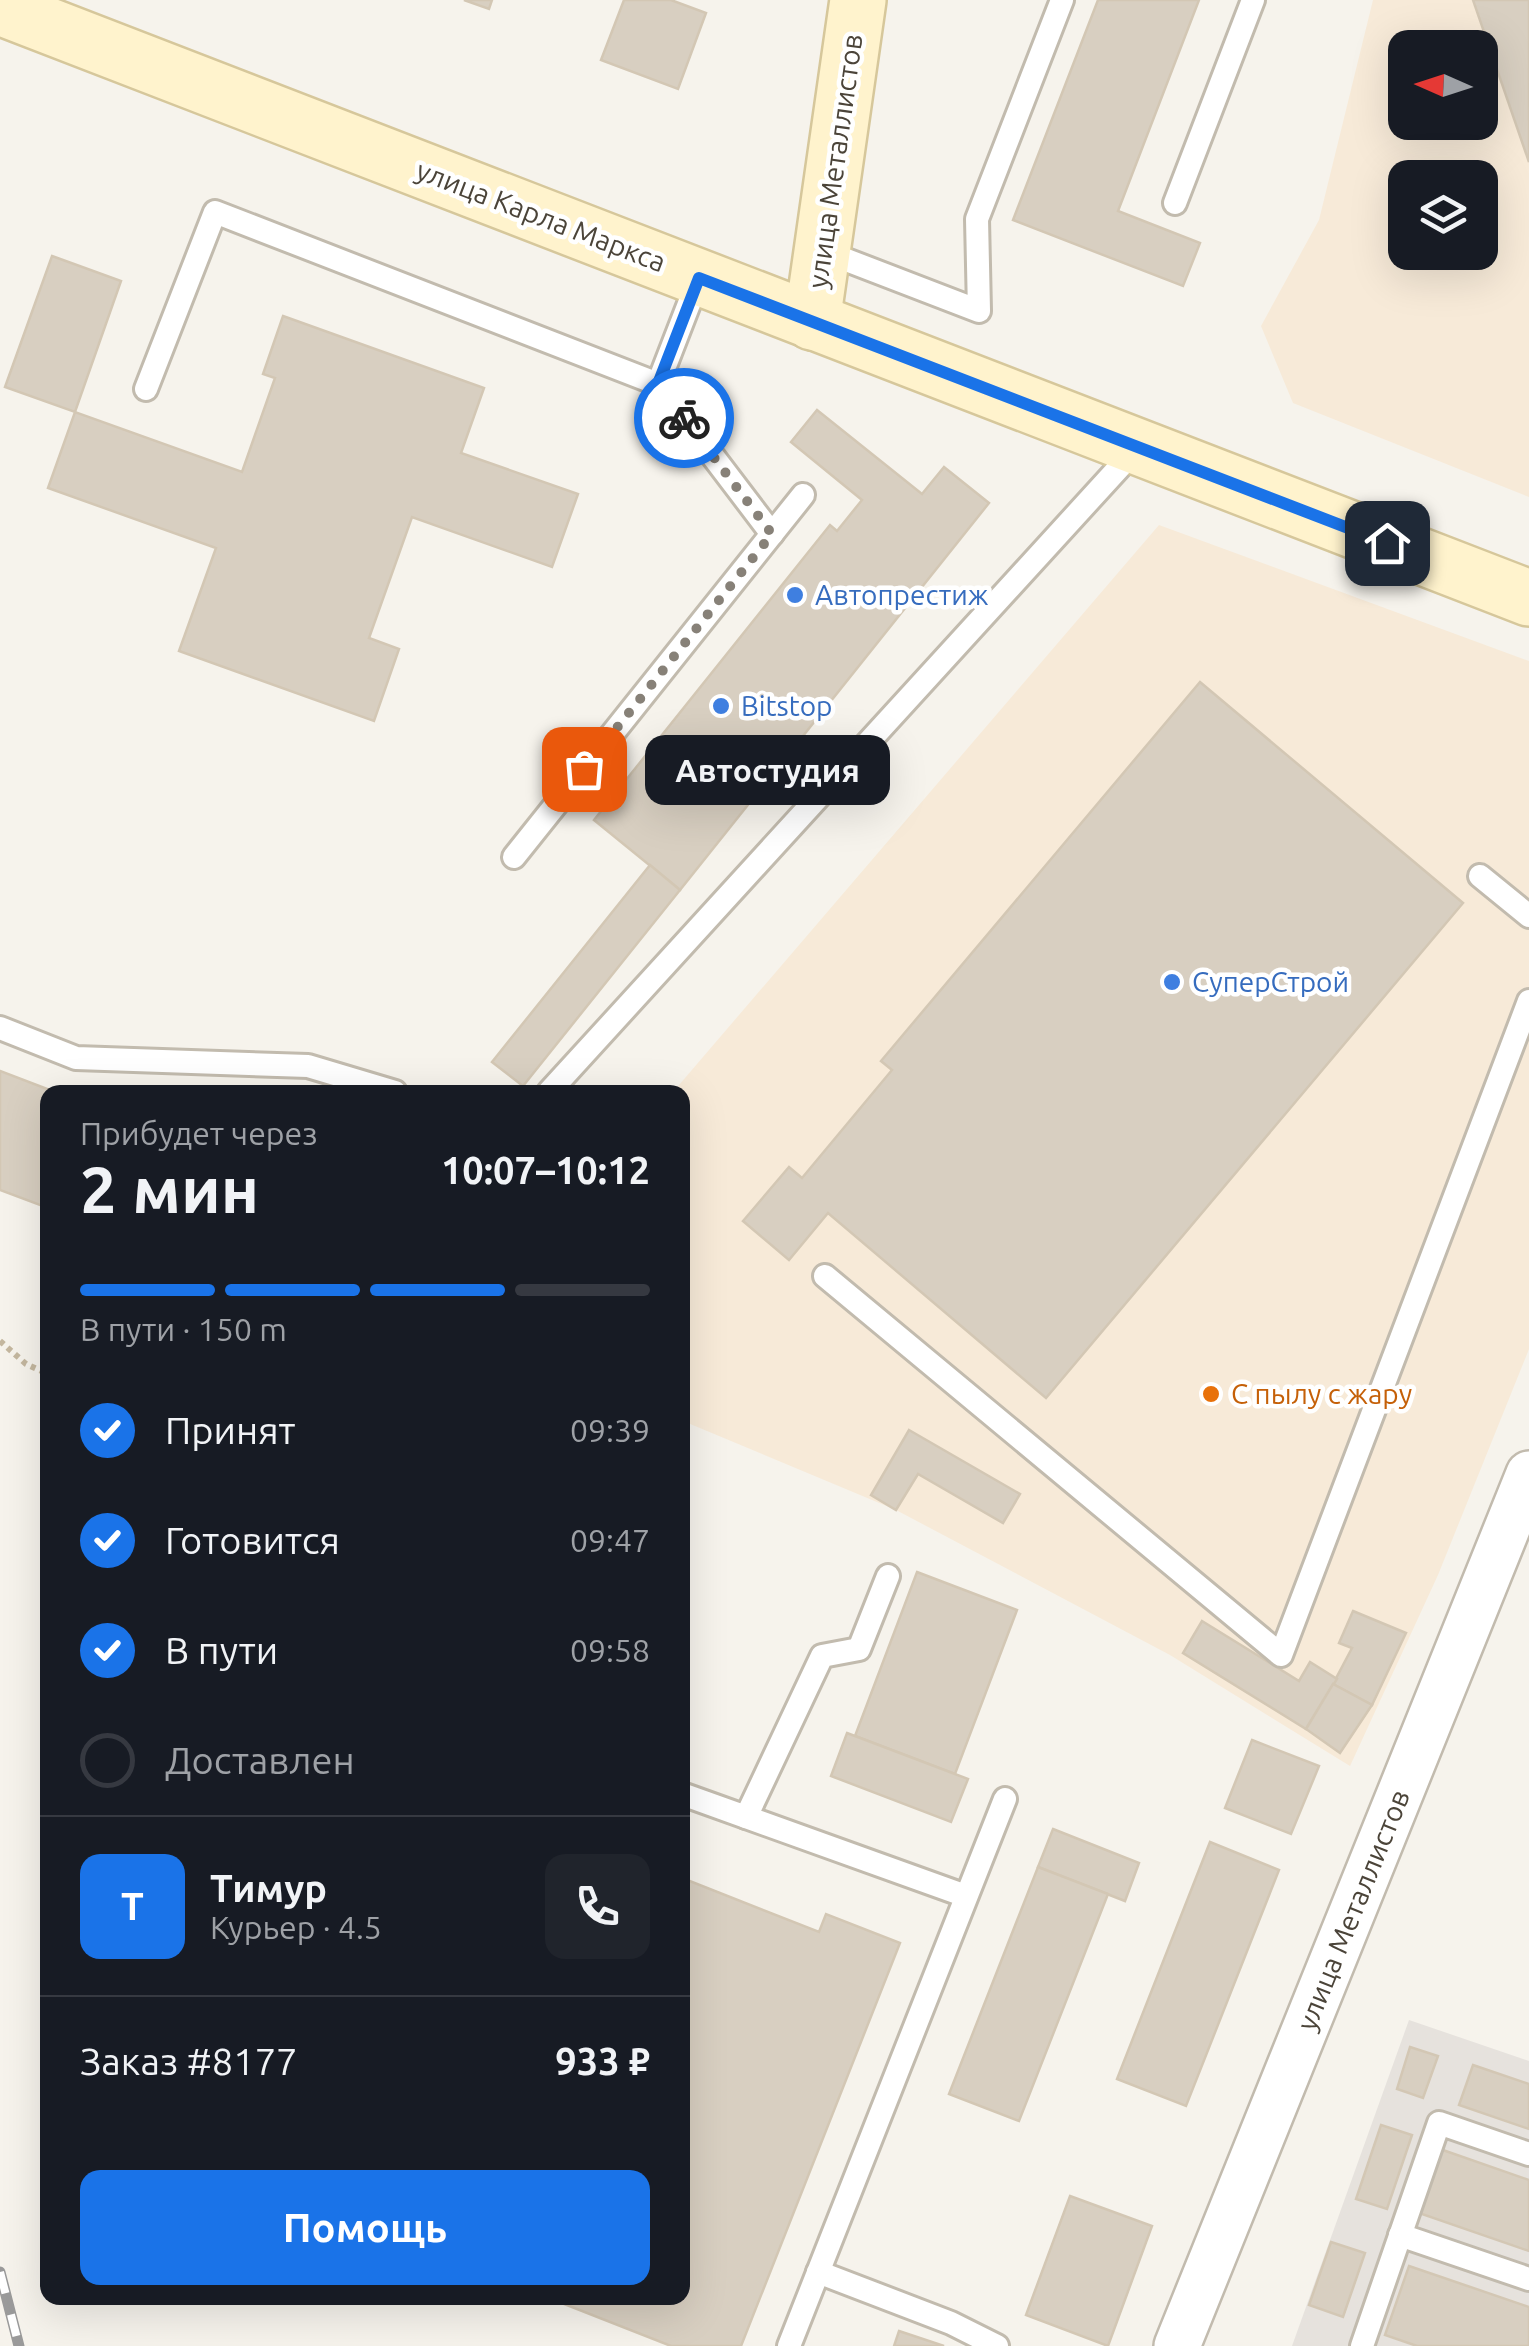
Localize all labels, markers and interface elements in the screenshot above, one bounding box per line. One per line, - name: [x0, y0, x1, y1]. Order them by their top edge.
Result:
- north arrow: [1388, 30, 1498, 140]
- map controls: [1388, 30, 1498, 270]
- street label: улица Металлистов: [801, 32, 868, 290]
- street label: улица Карла Маркса: [412, 154, 670, 277]
- button: layers: [1388, 160, 1498, 270]
- courier: [634, 368, 734, 468]
- icon: bike: [657, 391, 712, 446]
- pin: [1345, 501, 1430, 586]
- icon: home: [1360, 516, 1415, 571]
- place label: Автопрестиж: [815, 579, 989, 610]
- marker: Автопрестиж: [784, 584, 806, 606]
- place label: Bitstop: [741, 690, 832, 721]
- marker: Bitstop: [710, 695, 732, 717]
- pin: [542, 727, 627, 812]
- callout: Автостудия: [644, 734, 889, 804]
- icon: bag: [557, 742, 612, 797]
- text: Автостудия: [675, 752, 860, 788]
- place label: СуперСтрой: [1192, 966, 1349, 997]
- marker: СуперСтрой: [1161, 971, 1183, 993]
- text: Прибудет через: [80, 1115, 318, 1151]
- text: 10:07–10:12: [441, 1149, 650, 1191]
- text: 2 мин: [80, 1152, 259, 1225]
- text: В пути · 150 m: [80, 1311, 287, 1347]
- place label: С пылу с жару: [1231, 1378, 1412, 1409]
- marker: С пылу с жару: [1200, 1383, 1222, 1405]
- icon: check: [80, 1403, 135, 1458]
- text: Принят: [165, 1409, 295, 1451]
- text: 09:39: [570, 1412, 650, 1448]
- icon: check: [80, 1513, 135, 1568]
- text: Готовится: [165, 1519, 340, 1561]
- text: 09:47: [570, 1522, 650, 1558]
- icon: check: [80, 1623, 135, 1678]
- text: В пути: [165, 1629, 278, 1671]
- text: 09:58: [570, 1632, 650, 1668]
- text: Доставлен: [165, 1739, 355, 1781]
- street label: улица Металлистов: [1290, 1785, 1415, 2035]
- button: phone: [545, 1854, 650, 1959]
- text: Тимур: [210, 1867, 327, 1909]
- text: Т: [121, 1885, 144, 1927]
- text: Курьер · 4.5: [210, 1909, 382, 1945]
- text: Заказ #8177: [80, 2040, 298, 2082]
- text: 933 ₽: [555, 2040, 650, 2082]
- button: Помощь: [80, 2170, 650, 2285]

